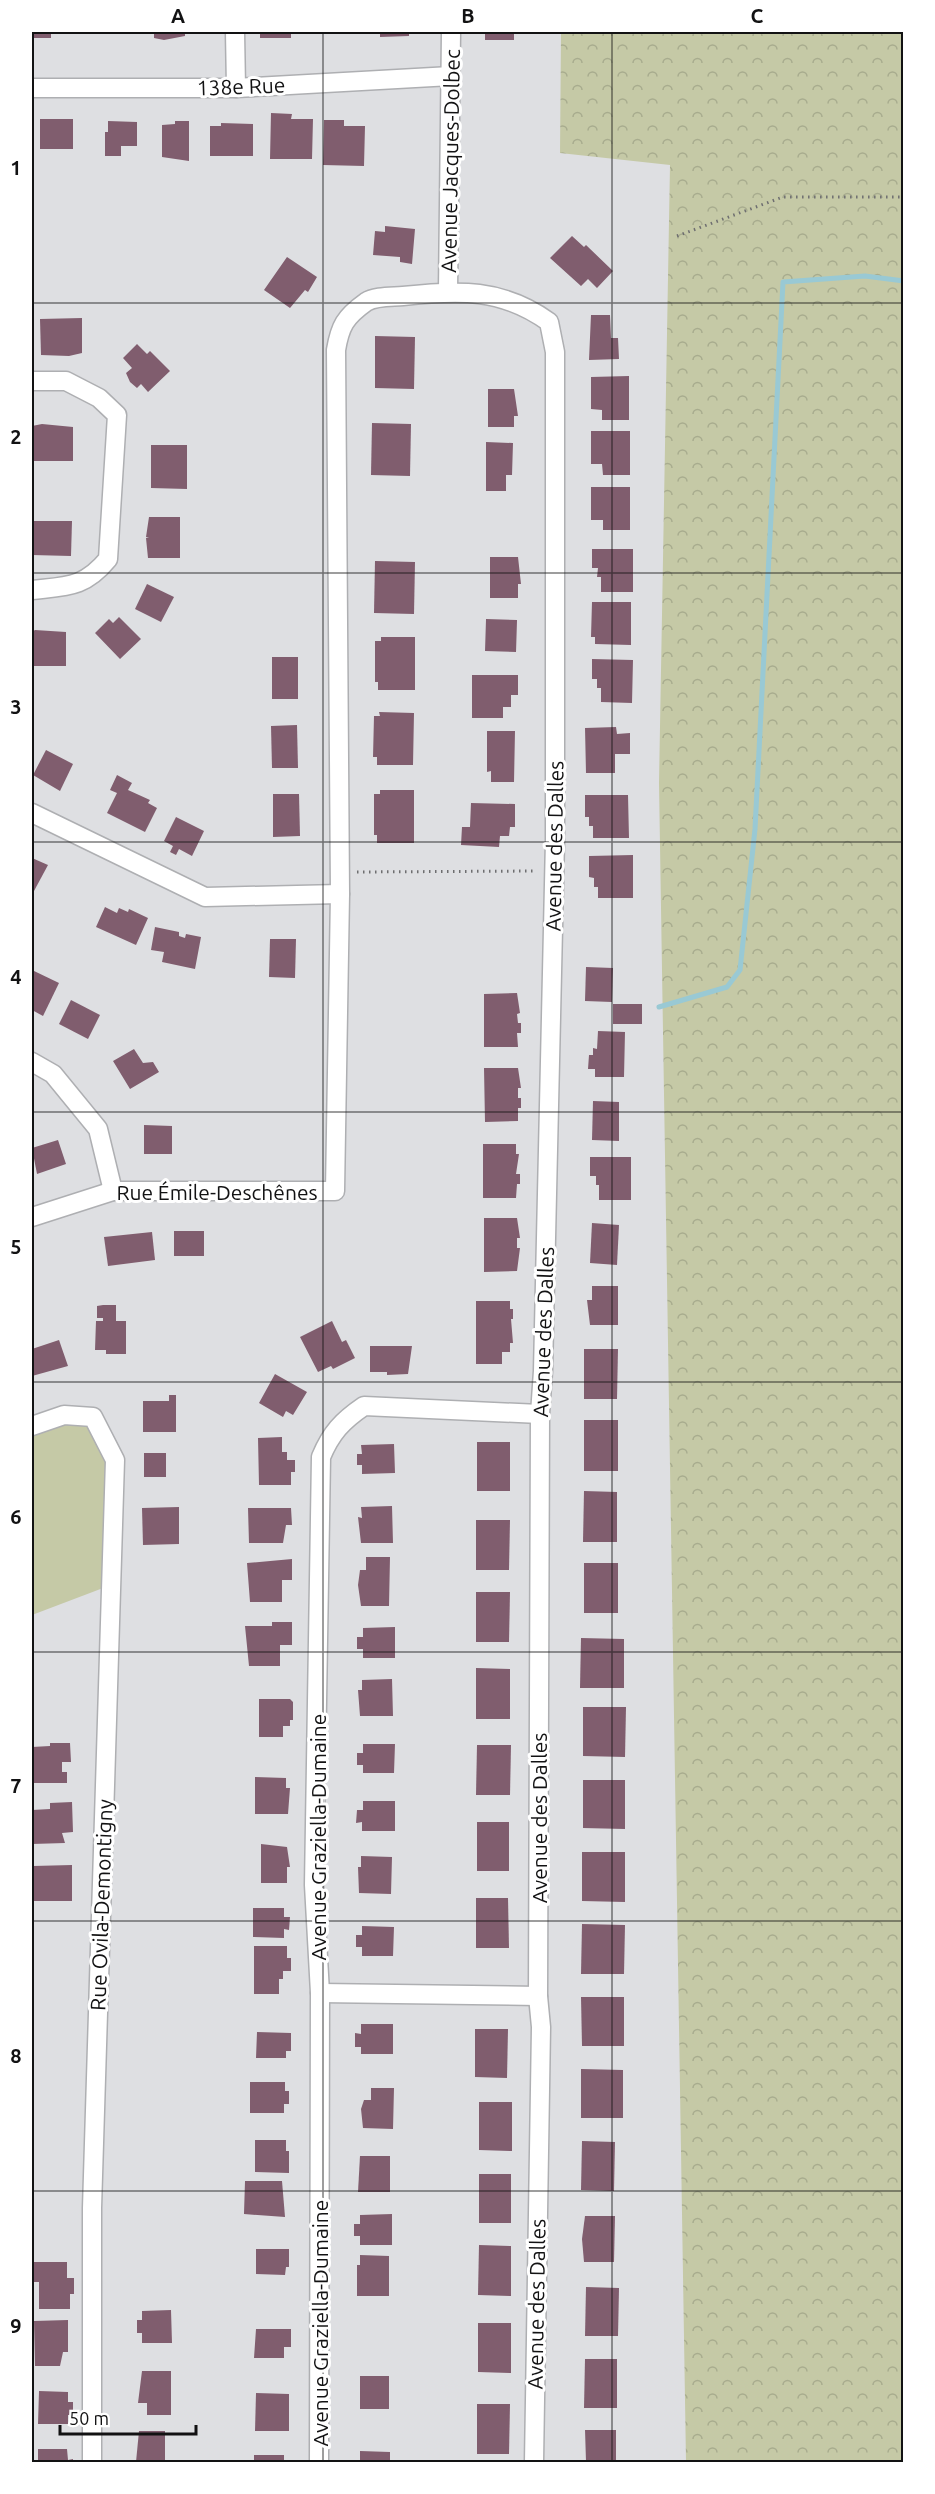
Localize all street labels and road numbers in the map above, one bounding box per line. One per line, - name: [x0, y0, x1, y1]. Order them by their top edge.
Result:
- street label: Avenue Jacques-Dolbec: [436, 49, 464, 273]
- street label: 138e Rue: [196, 72, 286, 100]
- street label: Avenue des Dalles: [541, 760, 567, 932]
- street label: Rue Émile-Deschênes: [116, 1180, 318, 1204]
- street label: Avenue des Dalles: [528, 1246, 558, 1418]
- street label: Avenue Graziella-Dumaine: [306, 1714, 330, 1960]
- street label: Avenue des Dalles: [527, 1733, 551, 1903]
- street label: Rue Ovila-Demontigny: [85, 1799, 117, 2011]
- street label: Avenue Graziella-Dumaine: [308, 2200, 332, 2446]
- street label: Avenue des Dalles: [523, 2218, 549, 2390]

